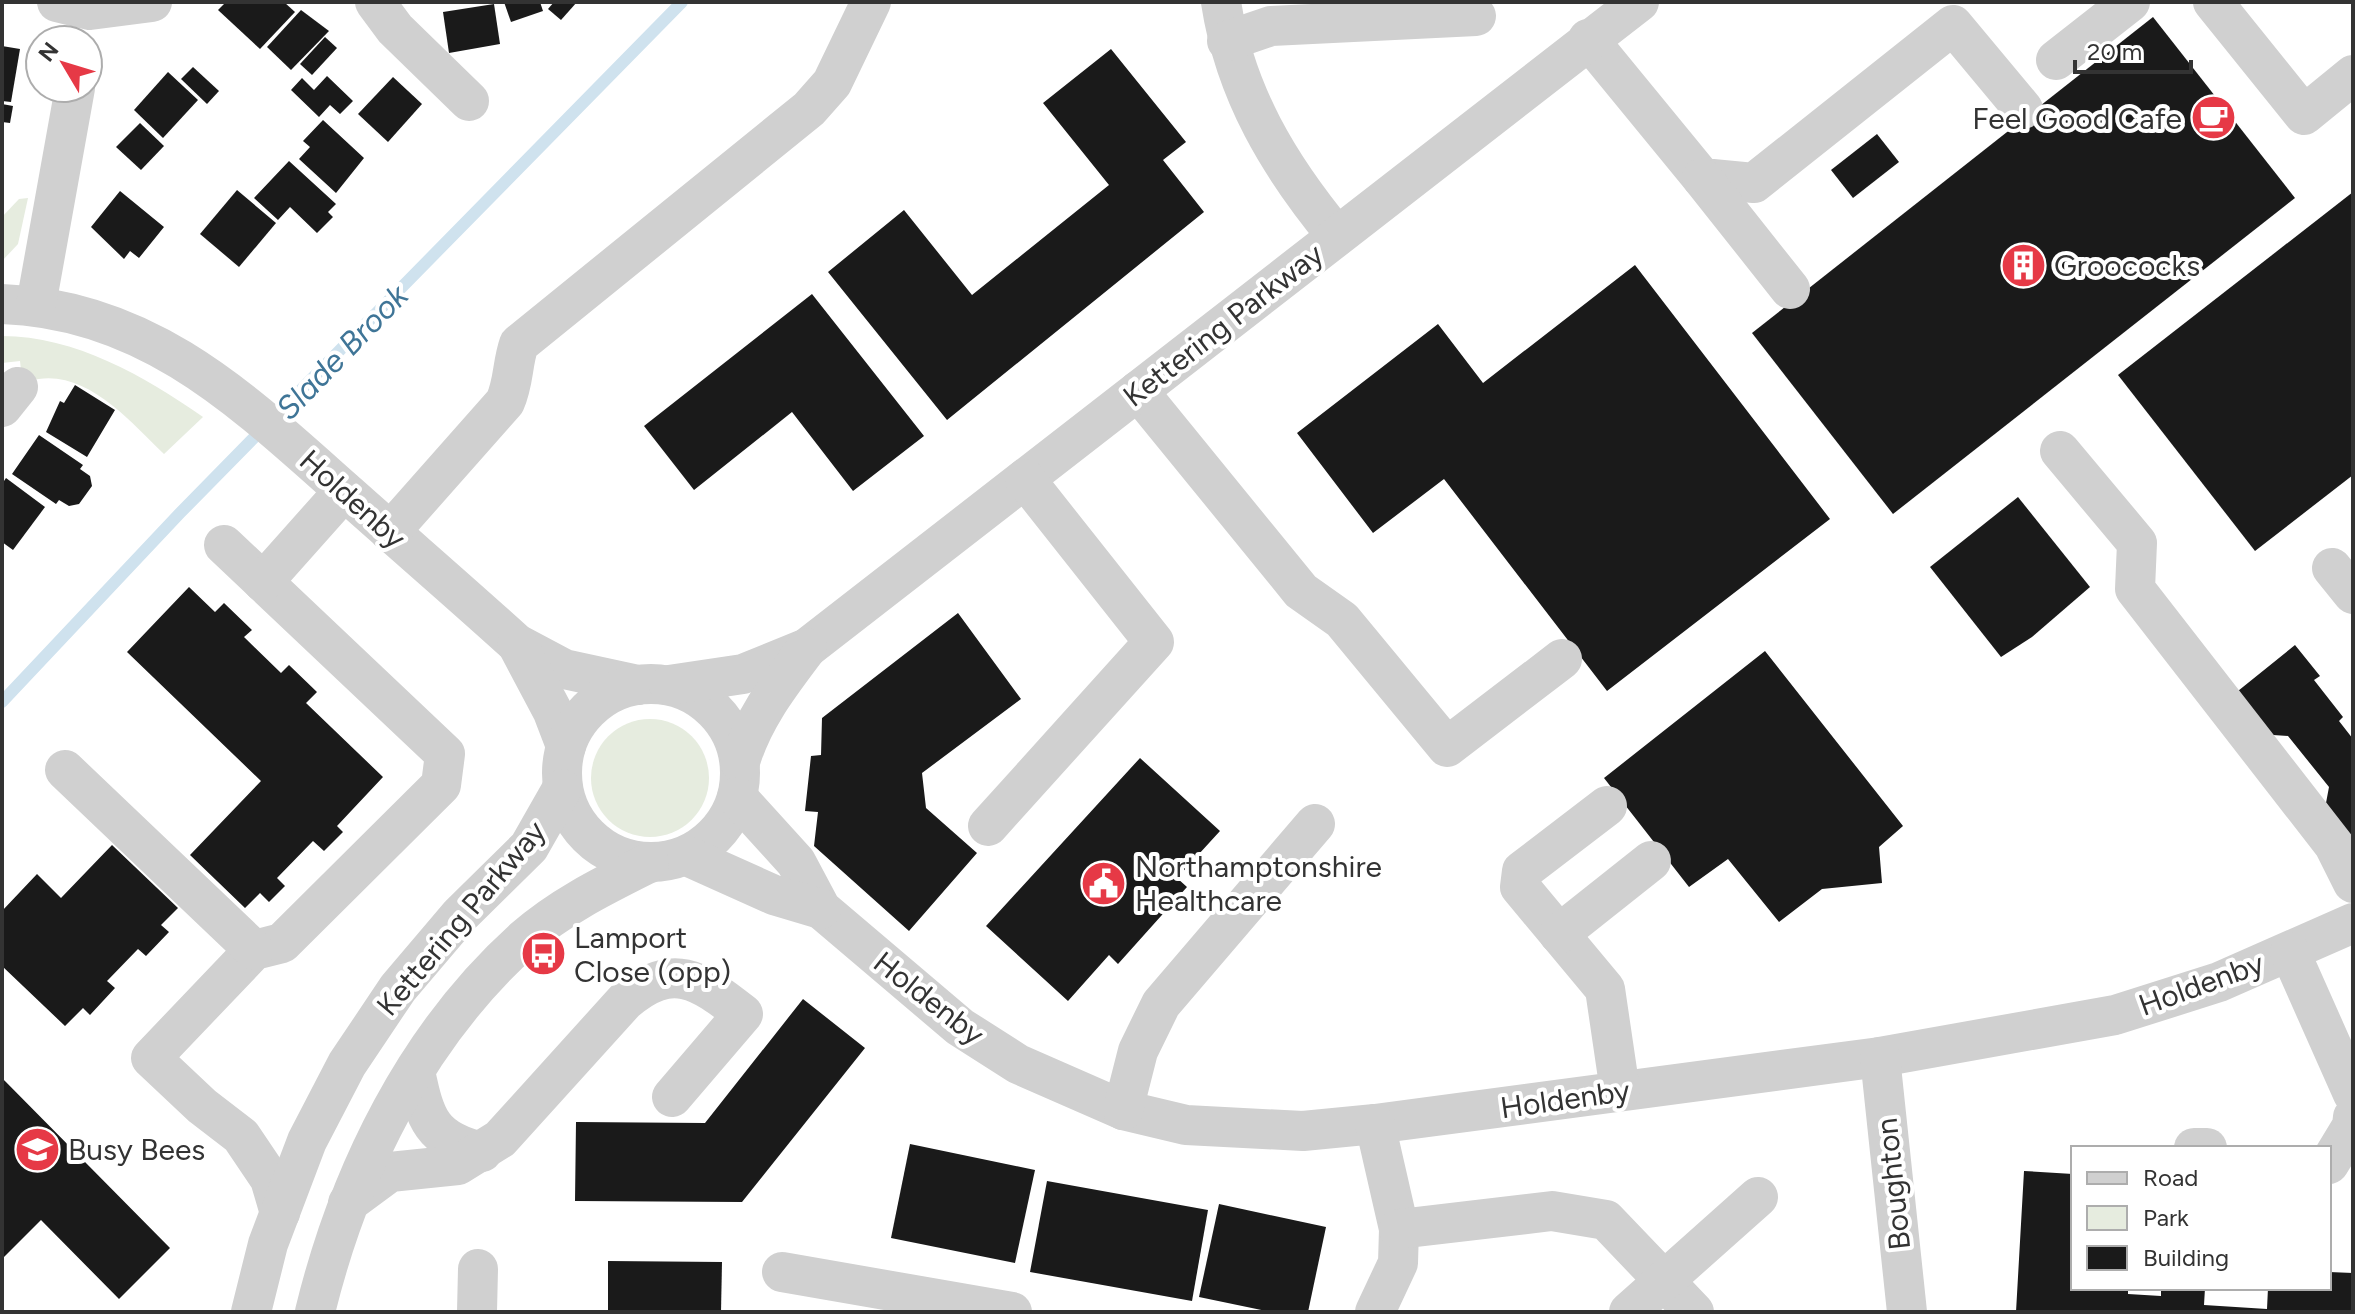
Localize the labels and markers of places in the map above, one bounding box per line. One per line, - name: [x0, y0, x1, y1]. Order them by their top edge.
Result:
- cafe icon: Feel Good Cafe: [2189, 94, 2237, 142]
- place label: Feel Good Cafe: [1972, 100, 2182, 137]
- building icon: Groococks: [1999, 241, 2047, 289]
- place label: Groococks: [2054, 247, 2200, 284]
- place label: Northamptonshire Healthcare: [1135, 848, 1382, 919]
- public building icon: Northamptonshire Healthcare: [1080, 859, 1128, 907]
- place label: Lamport Close (opp): [574, 919, 731, 990]
- bus stop icon: Lamport Close (opp): [519, 930, 567, 978]
- school or university icon: Busy Bees: [13, 1125, 61, 1173]
- place label: Busy Bees: [68, 1131, 205, 1168]

